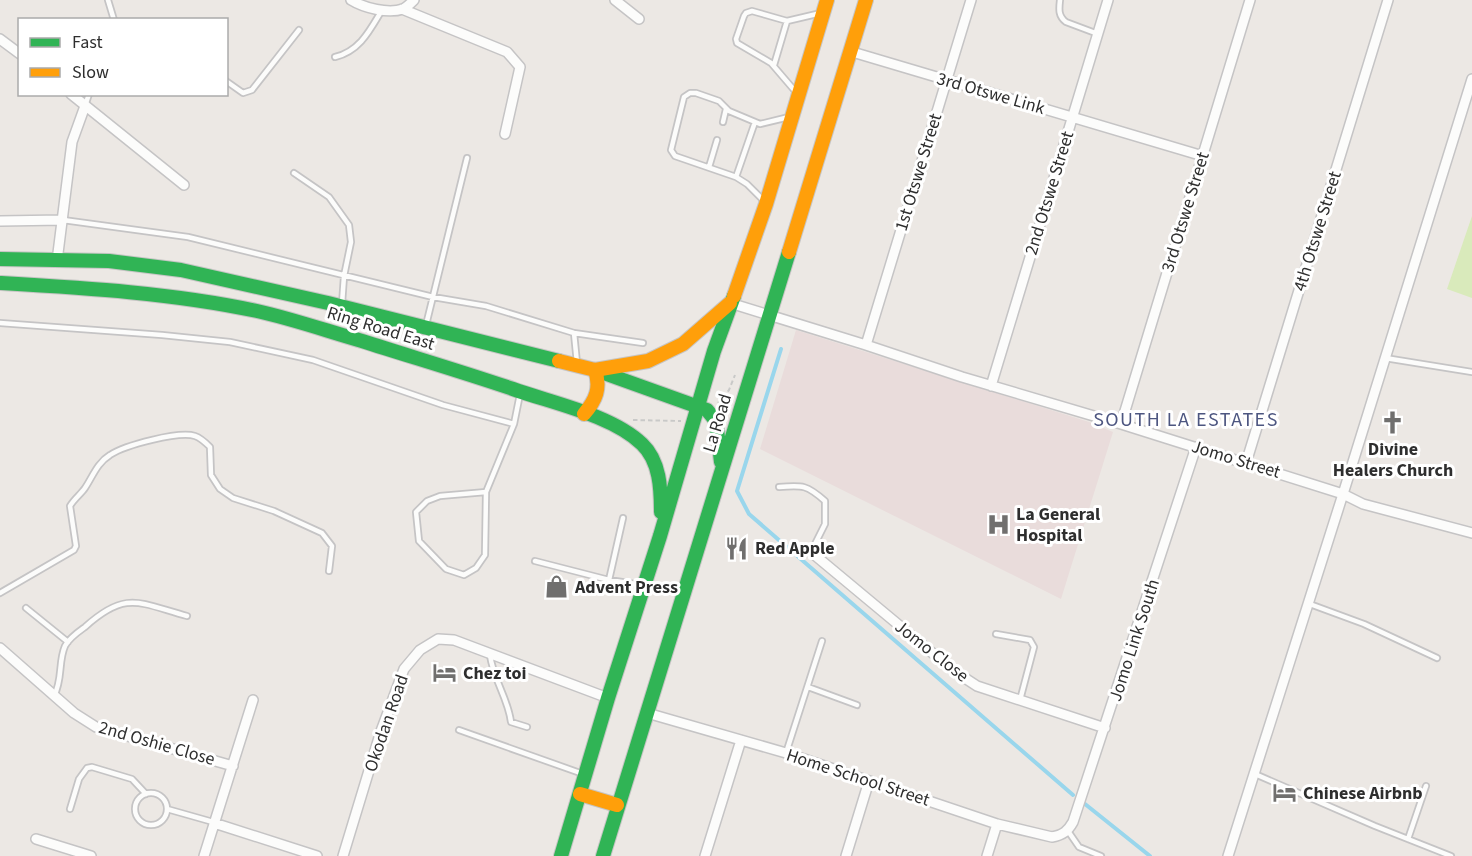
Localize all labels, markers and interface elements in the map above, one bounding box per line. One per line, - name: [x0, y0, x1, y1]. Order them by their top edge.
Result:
- legend: [18, 18, 228, 96]
- text: Fast: [72, 30, 103, 55]
- text: Slow: [72, 60, 109, 85]
- street label: 3rd Otswe Link: [934, 66, 1048, 121]
- street label: 1st Otswe Street: [889, 110, 948, 234]
- street label: 2nd Otswe Street: [1019, 128, 1080, 258]
- street label: 3rd Otswe Street: [1155, 149, 1216, 275]
- street label: 4th Otswe Street: [1287, 168, 1348, 294]
- street label: Ring Road East: [324, 300, 438, 357]
- street label: La Road: [697, 391, 738, 456]
- district label: SOUTH LA ESTATES: [1093, 406, 1279, 434]
- church icon: Divine Healers Church: [1380, 410, 1406, 436]
- street label: Jomo Street: [1188, 434, 1283, 485]
- place label: Divine Healers Church: [1333, 437, 1453, 483]
- place label: La General Hospital: [1016, 502, 1100, 548]
- hospital icon: La General Hospital: [985, 511, 1011, 537]
- restaurant icon: Red Apple: [724, 535, 750, 561]
- place label: Red Apple: [755, 536, 835, 561]
- shop icon: Advent Press: [544, 574, 570, 600]
- place label: Advent Press: [574, 575, 678, 600]
- street label: Jomo Link South: [1103, 576, 1166, 705]
- street label: Jomo Close: [889, 615, 974, 688]
- hotel icon: Chez toi: [432, 660, 458, 686]
- place label: Chez toi: [463, 661, 526, 686]
- street label: Okodan Road: [358, 671, 415, 775]
- street label: 2nd Oshie Close: [96, 715, 218, 772]
- street label: Home School Street: [783, 743, 933, 812]
- hotel icon: Chinese Airbnb: [1272, 780, 1298, 806]
- place label: Chinese Airbnb: [1303, 781, 1423, 806]

